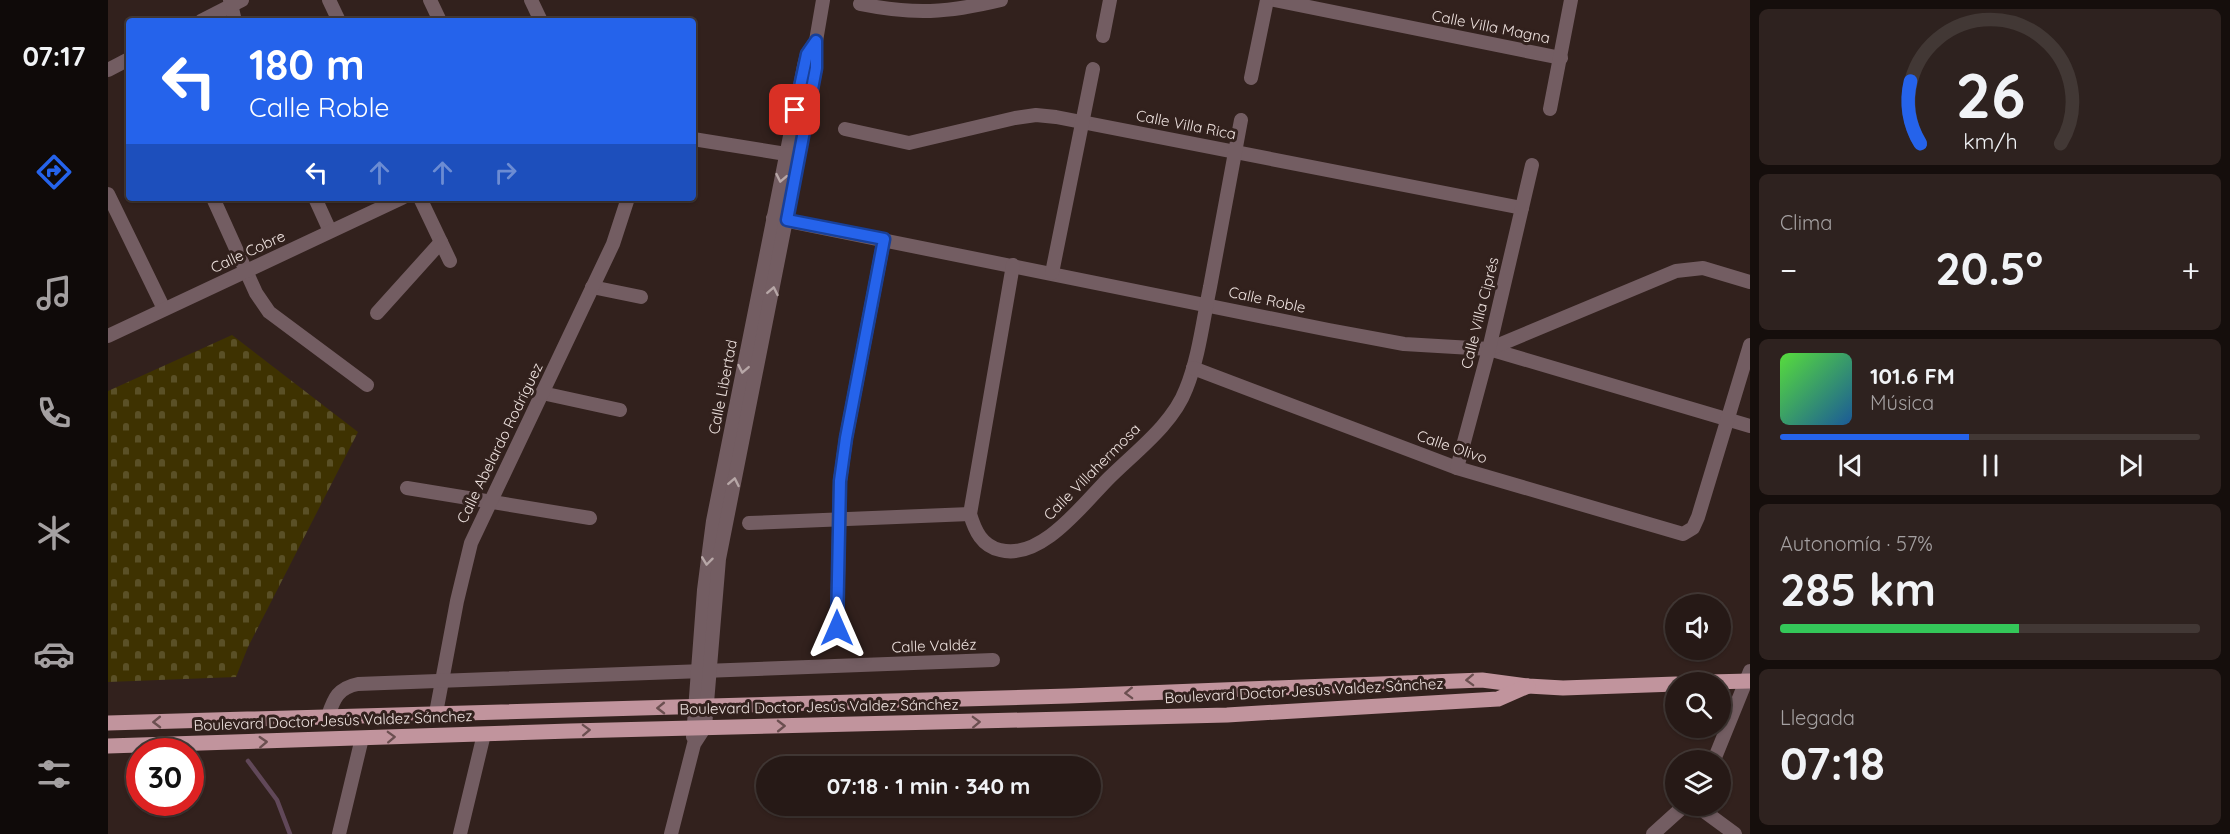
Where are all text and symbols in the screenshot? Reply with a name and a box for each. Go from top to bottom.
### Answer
street label: Calle Villa Magna [1430,6,1552,47]
text: 180 m [249,38,365,91]
text: 07:17 [22,39,86,73]
icon: left [150,42,228,120]
text: 26 [1955,56,2025,134]
pin [769,84,820,135]
text: Calle Roble [249,90,390,124]
icon: arrive [778,93,811,126]
street label: Calle Villa Rica [1134,105,1238,144]
text: km/h [1963,128,2017,154]
icon: directions [33,151,75,193]
icon: left [300,156,333,189]
icon: ahead [363,156,396,189]
icon: ahead [426,156,459,189]
icon: right [489,156,522,189]
one-way arrow [775,173,788,183]
text: Clima [1780,210,1832,235]
street label: Calle Cobre [207,226,288,277]
text: 20.5° [1935,240,2043,296]
text: − [1780,249,1797,290]
text: + [2181,249,2200,290]
street label: Calle Villa Ciprés [1456,255,1503,371]
icon: music [33,272,75,314]
street label: Calle Roble [1227,282,1307,317]
one-way arrow [766,286,779,296]
street label: Calle Libertad [704,338,741,436]
street label: Calle Abelardo Rodríguez [452,359,547,526]
text: 101.6 FM [1870,362,1955,390]
one-way arrow [737,364,750,374]
text: Música [1870,390,1934,415]
icon: phone [33,392,75,434]
street label: Calle Villahermosa [1039,419,1144,524]
street label: Calle Olivo [1414,426,1490,467]
icon: previous [1834,449,1867,482]
icon: pause [1974,449,2007,482]
icon: next [2114,449,2147,482]
one-way arrow [727,477,740,487]
icon: climate [33,512,75,554]
text: Autonomía · 57% [1780,531,1933,556]
one-way arrow [702,557,714,566]
text: 285 km [1780,561,1936,617]
map controls [1665,594,1731,816]
button: sound [1665,594,1731,660]
position arrow [805,596,869,660]
icon: car [33,633,75,675]
street label: Calle Valdéz [891,635,977,656]
button: search [1665,672,1731,738]
street label: Boulevard Doctor Jesús Valdez Sánchez [1164,674,1444,707]
one-way arrow [1466,674,1475,686]
one-way arrow [1124,687,1133,700]
street label: Boulevard Doctor Jesús Valdez Sánchez [679,695,959,718]
one-way arrow [656,701,665,714]
text: Llegada [1780,705,1855,730]
street label: Boulevard Doctor Jesús Valdez Sánchez [193,706,473,735]
one-way arrow [153,715,162,728]
one-way arrow [971,715,980,728]
one-way arrow [776,720,785,732]
one-way arrow [581,724,590,736]
one-way arrow [386,730,395,743]
one-way arrow [259,735,268,748]
text: 07:18 [1780,735,1885,791]
speed limit sign: 30 [126,738,204,816]
button: layers [1665,750,1731,816]
icon: filters [33,753,75,795]
text: 07:18 · 1 min · 340 m [827,772,1030,800]

